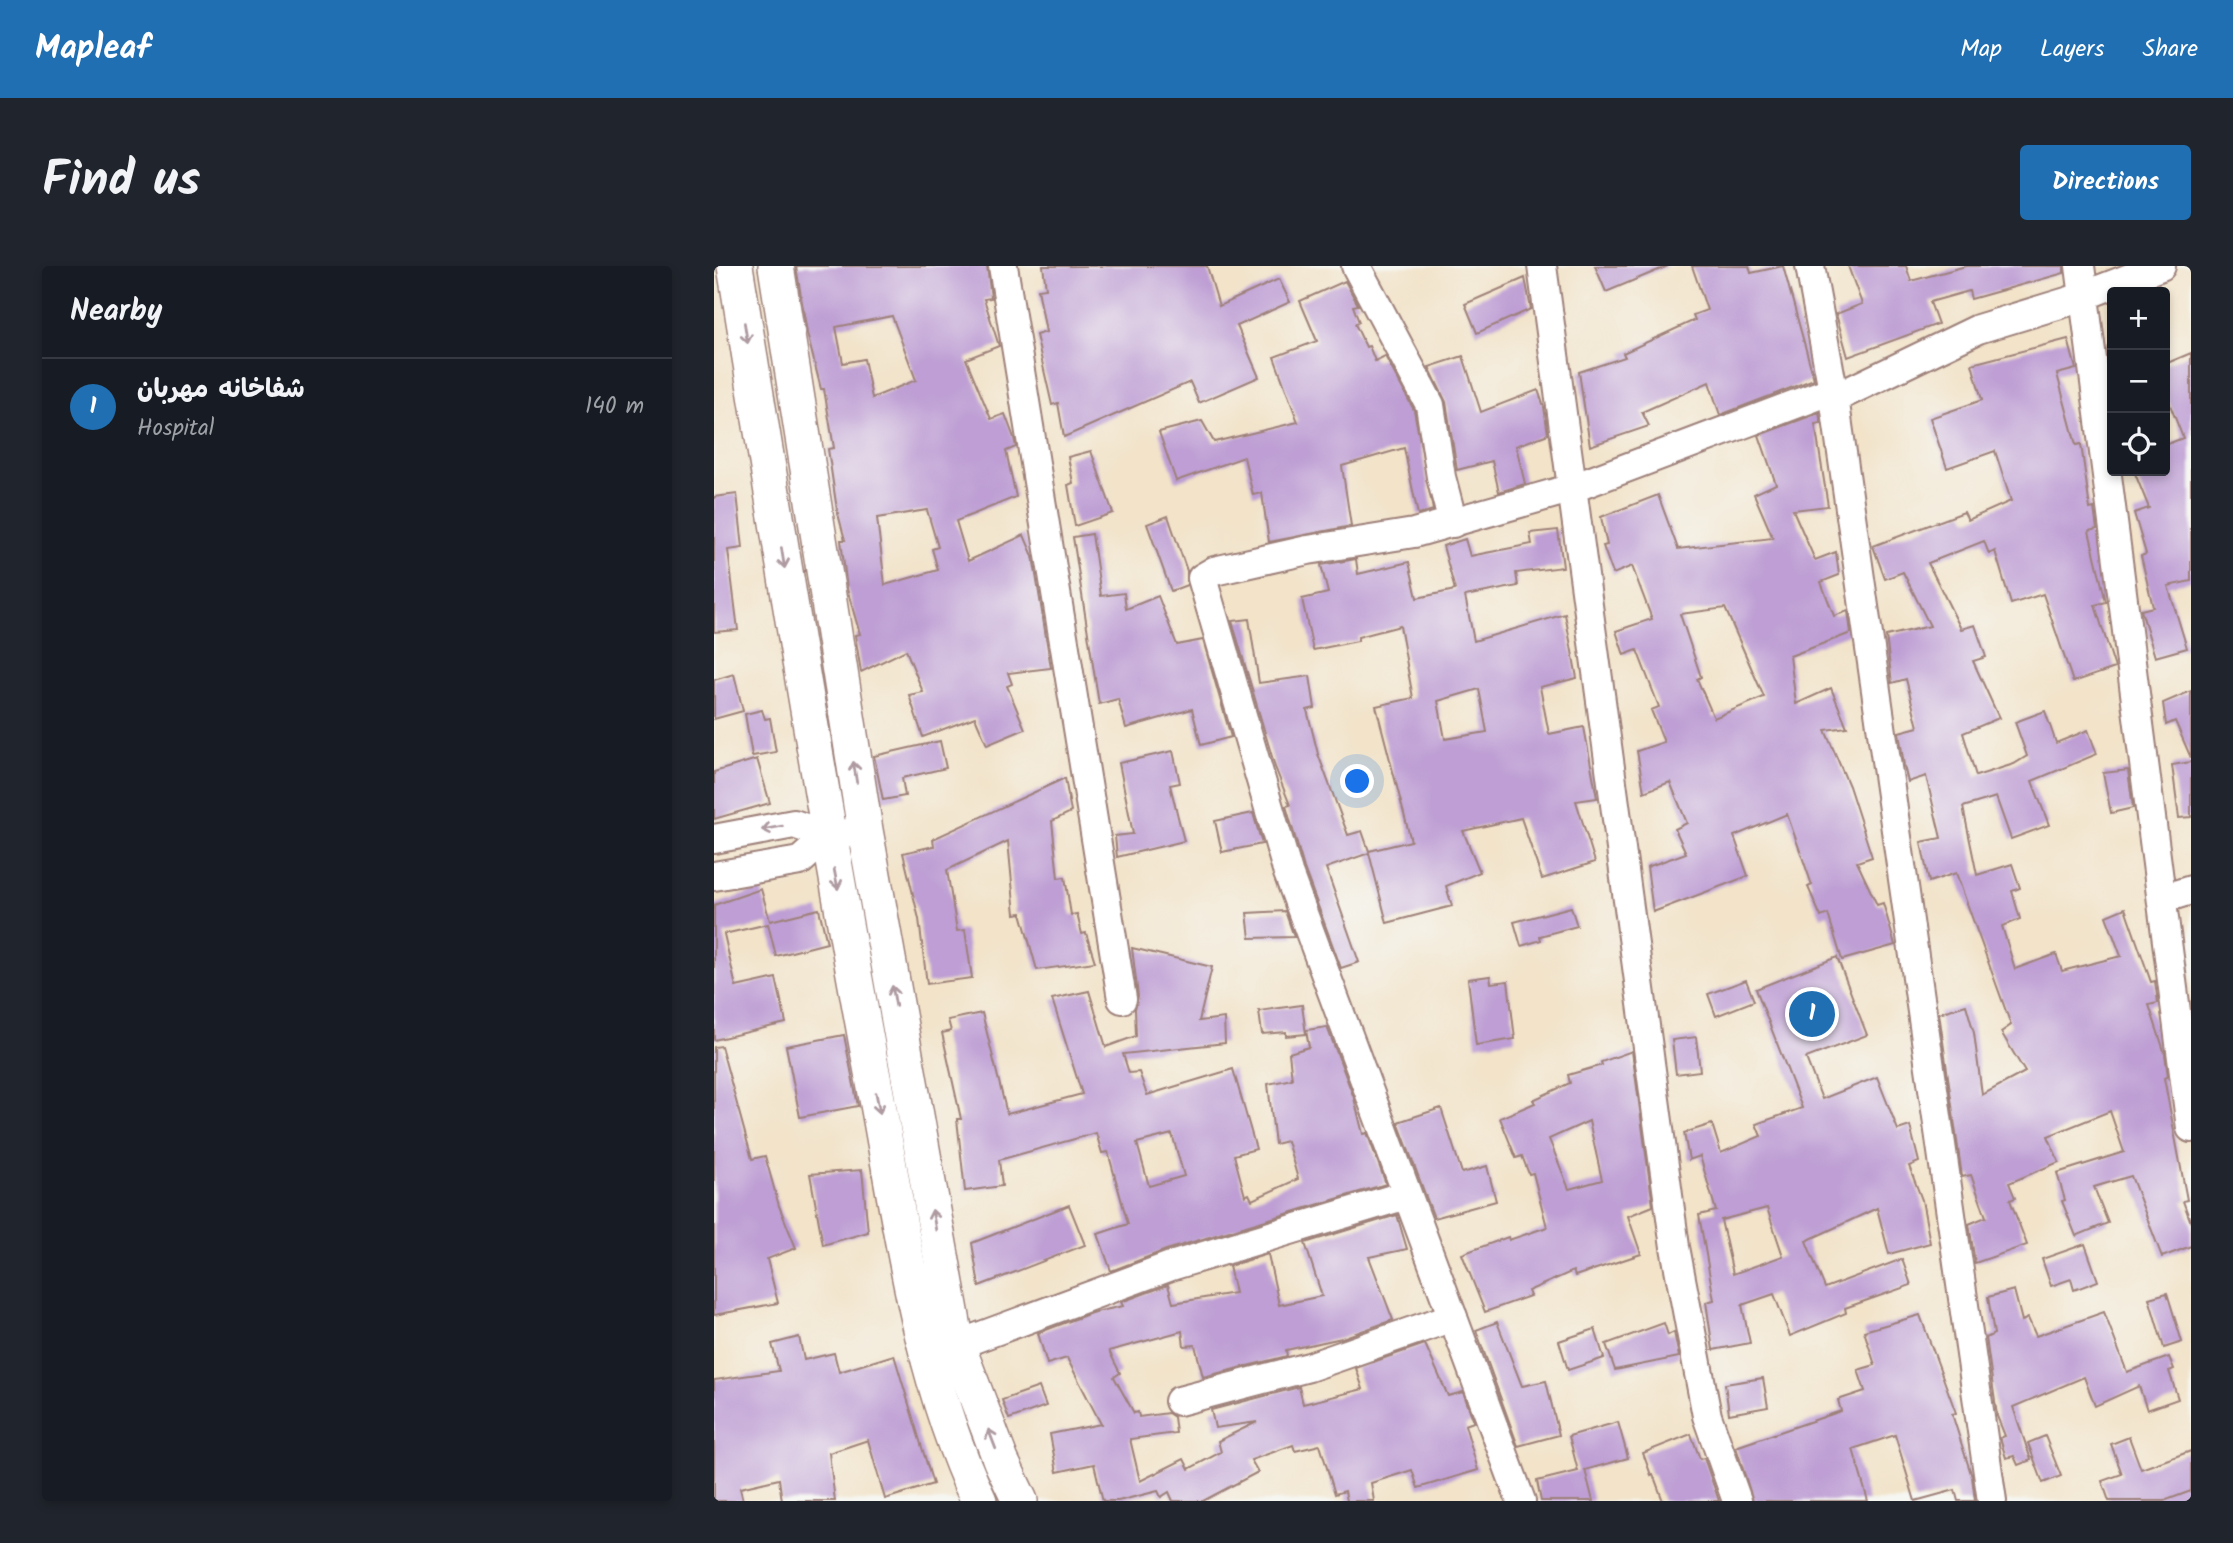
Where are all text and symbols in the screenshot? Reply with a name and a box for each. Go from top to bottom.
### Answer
text: Mapleaf [35,23,151,76]
text: Map [1960,30,2002,69]
text: Layers [2040,30,2104,69]
text: Share [2142,30,2198,69]
text: Find us [42,143,200,221]
button: Directions [2020,145,2191,220]
map controls [2107,287,2170,476]
button: + [2107,287,2170,350]
text: Nearby [70,288,162,336]
one-way arrow [740,321,753,344]
button: − [2107,350,2170,413]
text: شفاخانه مهربان [137,369,305,411]
text: 1 [90,389,96,425]
text: 140 m [585,389,644,425]
text: Hospital [137,411,214,447]
button: locate [2107,413,2170,476]
one-way arrow [777,546,790,569]
one-way arrow [849,761,862,784]
your location [1340,764,1374,798]
one-way arrow [761,822,784,835]
one-way arrow [830,867,843,890]
one-way arrow [887,985,901,1008]
pin: 1 [1789,988,1835,1040]
one-way arrow [872,1091,885,1113]
one-way arrow [927,1209,941,1232]
one-way arrow [985,1428,998,1450]

